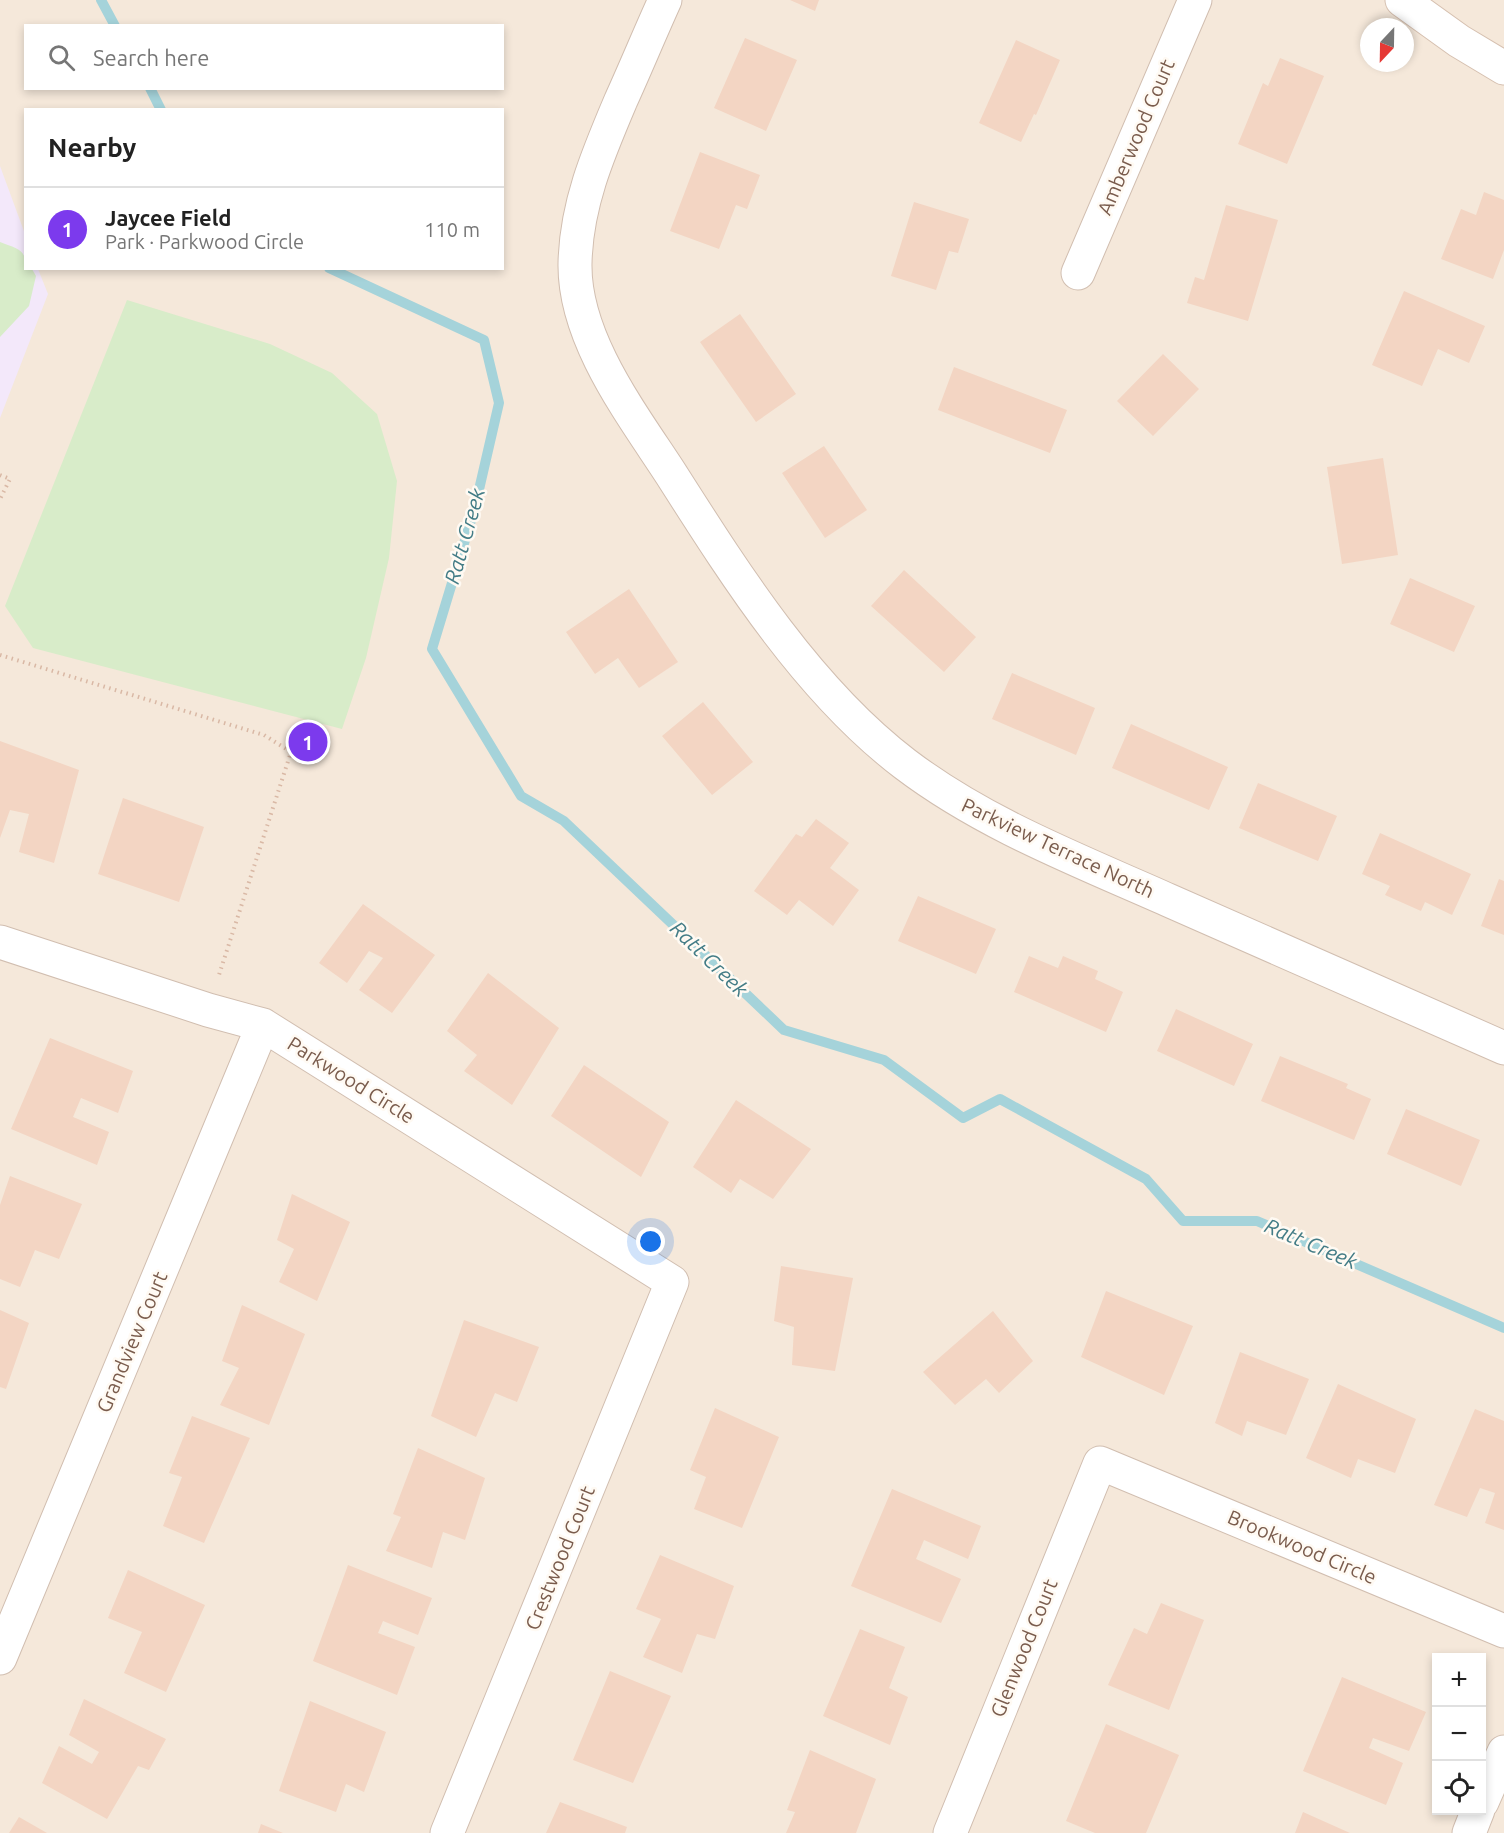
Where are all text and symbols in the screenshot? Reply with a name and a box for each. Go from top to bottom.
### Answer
north arrow [1360,18,1414,72]
search box [24,24,504,90]
icon: search [45,41,78,74]
text: Search here [93,45,209,70]
street label: Amberwood Court [1092,55,1179,218]
text: Nearby [48,133,136,162]
text: Jaycee Field [105,205,232,230]
text: 1 [62,218,73,241]
text: 110 m [424,218,480,241]
text: Park · Parkwood Circle [105,230,304,253]
water label: Ratt Creek [439,485,489,586]
pin: 1 [288,720,328,764]
street label: Parkview Terrace North [958,793,1158,902]
water label: Ratt Creek [666,916,754,1001]
street label: Parkwood Circle [284,1031,419,1128]
water label: Ratt Creek [1261,1213,1362,1273]
your location [636,1227,665,1256]
street label: Grandview Court [91,1268,172,1416]
street label: Crestwood Court [520,1482,599,1633]
street label: Brookwood Circle [1224,1505,1380,1588]
street label: Glenwood Court [985,1575,1062,1720]
map controls [1432,1653,1486,1815]
button: + [1432,1653,1486,1707]
button: − [1432,1707,1486,1761]
button: locate [1432,1761,1486,1815]

